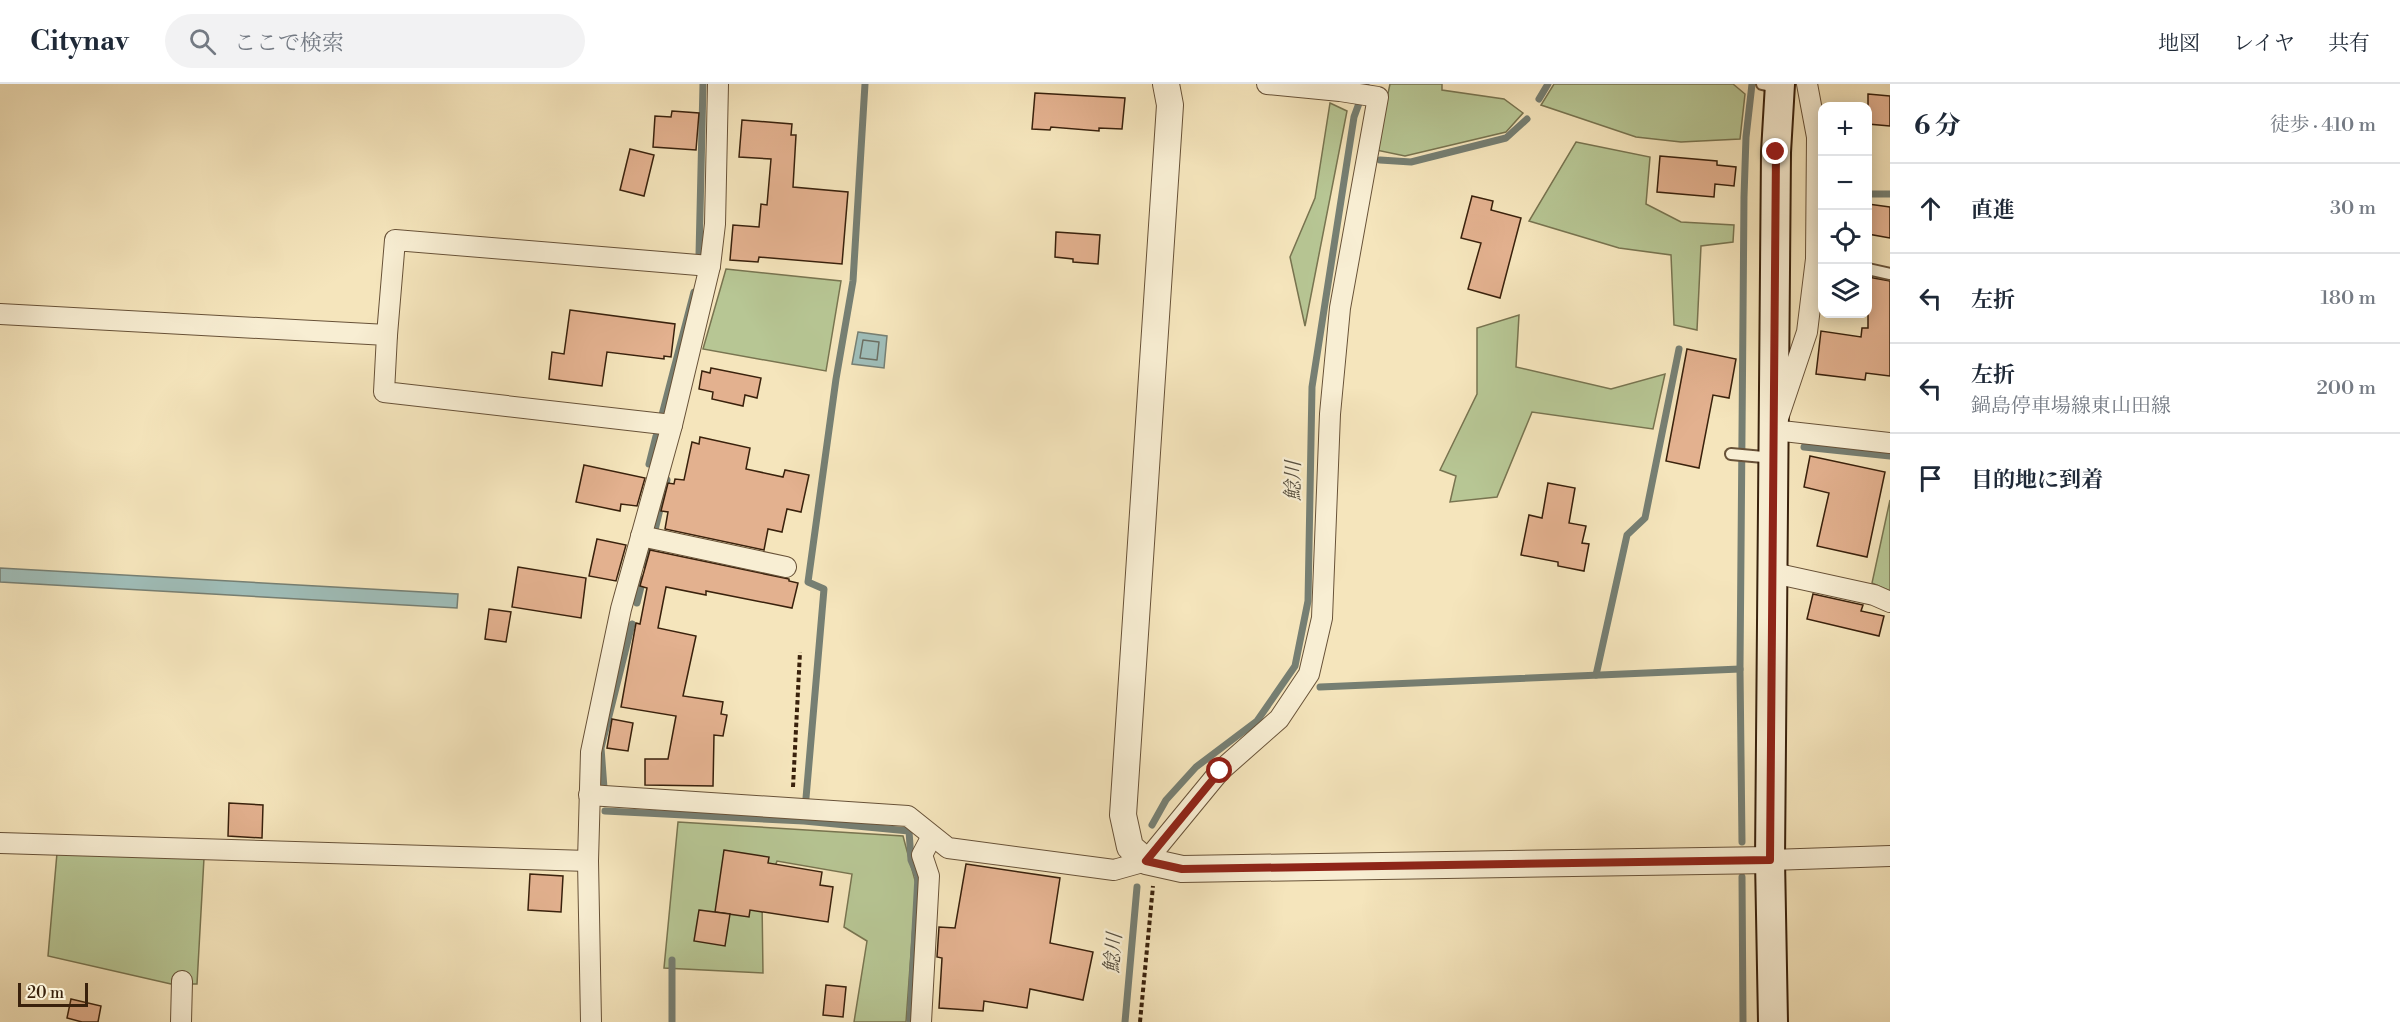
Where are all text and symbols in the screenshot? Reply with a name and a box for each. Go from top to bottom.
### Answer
search box [165,14,585,68]
text: Citynav [30,24,129,59]
icon: search [186,25,219,58]
text: ここで検索 [234,30,344,57]
text: 地図 [2158,31,2200,57]
text: レイヤ [2233,31,2295,57]
text: 共有 [2328,31,2370,57]
map controls [1818,102,1872,318]
button: + [1818,102,1872,156]
text: 6 分 [1914,110,1961,142]
text: 徒歩 · 410 m [2270,113,2376,138]
route end [1762,138,1788,164]
button: − [1818,156,1872,210]
icon: ahead [1914,192,1947,225]
text: 30 m [2330,196,2376,221]
text: 直進 [1971,197,2015,224]
button: locate [1818,210,1872,264]
button: layers [1818,264,1872,318]
icon: left [1914,282,1947,315]
text: 180 m [2321,286,2376,311]
text: 左折 [1971,287,2015,314]
text: 左折 [1971,362,2015,389]
icon: left [1914,372,1947,405]
text: 200 m [2316,376,2376,401]
text: 鍋島停車場線東山田線 [1971,394,2171,419]
water label: 鯰川 [1281,459,1307,501]
icon: arrive [1914,462,1947,495]
text: 目的地に到着 [1971,467,2103,494]
route start [1206,757,1232,783]
water label: 鯰川 [1100,930,1128,974]
scale bar [18,980,88,1008]
text: 20 m [27,983,64,1003]

